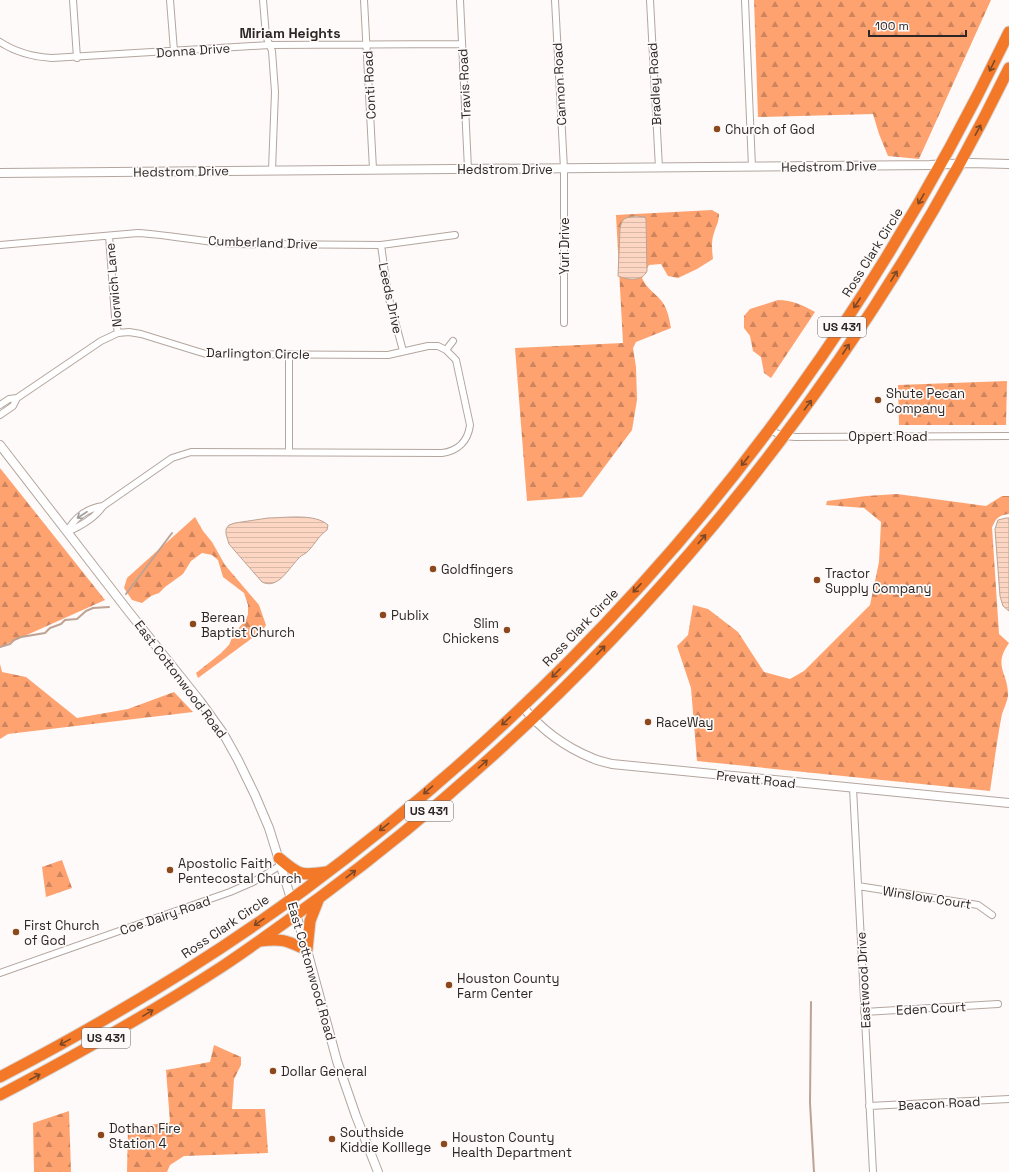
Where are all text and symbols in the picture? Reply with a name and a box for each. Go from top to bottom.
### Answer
scale bar [869,12,966,38]
text: 100 m [875,18,909,34]
district label: Miriam Heights [239,24,341,42]
street label: Donna Drive [155,39,231,62]
street label: Cannon Road [549,42,570,126]
street label: Bradley Road [644,42,665,126]
street label: Travis Road [454,48,475,120]
street label: Conti Road [359,50,380,120]
one-way arrow [988,60,995,72]
place label: Church of God [725,121,815,138]
marker: Church of God [712,124,722,134]
one-way arrow [975,124,982,136]
street label: Hedstrom Drive [781,157,877,176]
street label: Hedstrom Drive [457,161,553,178]
street label: Hedstrom Drive [133,162,229,181]
one-way arrow [917,193,925,205]
street label: Ross Clark Circle [838,204,907,300]
street label: Yuri Drive [556,217,573,275]
street label: Cumberland Drive [208,232,318,253]
street label: Norwich Lane [101,242,126,328]
street label: Leeds Drive [375,261,406,335]
one-way arrow [889,271,898,282]
one-way arrow [853,298,861,309]
road number: US 431 [818,317,866,337]
street label: Darlington Circle [206,344,310,363]
one-way arrow [842,344,850,355]
place label: Shute Pecan Company [886,385,965,417]
marker: Shute Pecan Company [873,395,883,405]
one-way arrow [804,399,812,410]
street label: Oppert Road [848,428,928,445]
one-way arrow [740,455,749,466]
one-way arrow [77,511,88,519]
one-way arrow [697,534,706,545]
place label: Goldfingers [441,561,514,578]
marker: Goldfingers [428,564,438,574]
place label: Tractor Supply Company [825,565,931,597]
marker: Tractor Supply Company [812,575,822,585]
one-way arrow [632,583,642,593]
street label: Ross Clark Circle [539,585,622,670]
place label: Publix [391,607,430,624]
place label: Berean Baptist Church [201,609,295,641]
marker: Publix [378,610,388,620]
place label: Slim Chickens [443,615,499,647]
street label: East Cottonwood Road [131,617,230,742]
marker: Berean Baptist Church [188,619,198,629]
marker: Slim Chickens [502,625,512,635]
one-way arrow [597,645,606,655]
one-way arrow [551,668,561,678]
place label: RaceWay [656,714,713,731]
one-way arrow [501,716,511,726]
marker: RaceWay [643,717,653,727]
one-way arrow [478,759,488,769]
street label: Prevatt Road [715,767,796,792]
one-way arrow [424,785,434,794]
road number: US 431 [405,801,453,821]
one-way arrow [378,823,389,832]
place label: Apostolic Faith Pentecostal Church [178,855,302,887]
marker: Apostolic Faith Pentecostal Church [165,865,175,875]
one-way arrow [345,870,356,878]
street label: Winslow Court [881,882,972,913]
street label: Ross Clark Circle [178,891,272,962]
street label: Coe Dairy Road [118,892,213,939]
street label: East Cottonwood Road [284,900,339,1042]
place label: First Church of God [24,917,100,949]
one-way arrow [253,918,264,926]
marker: First Church of God [11,927,21,937]
street label: Eastwood Drive [852,931,875,1029]
place label: Houston County Farm Center [457,970,559,1002]
marker: Houston County Farm Center [444,980,454,990]
street label: Eden Court [896,998,966,1019]
one-way arrow [142,1009,153,1017]
road number: US 431 [82,1028,130,1048]
one-way arrow [59,1039,71,1047]
place label: Dollar General [281,1063,367,1080]
marker: Dollar General [268,1066,278,1076]
one-way arrow [28,1073,40,1081]
street label: Beacon Road [897,1093,981,1114]
place label: Dothan Fire Station 4 [109,1120,181,1152]
place label: Southside Kiddie Kolllege [340,1124,431,1156]
place label: Houston County Health Department [452,1129,572,1161]
marker: Dothan Fire Station 4 [96,1130,106,1140]
marker: Southside Kiddie Kolllege [327,1134,337,1144]
marker: Houston County Health Department [439,1139,449,1149]

